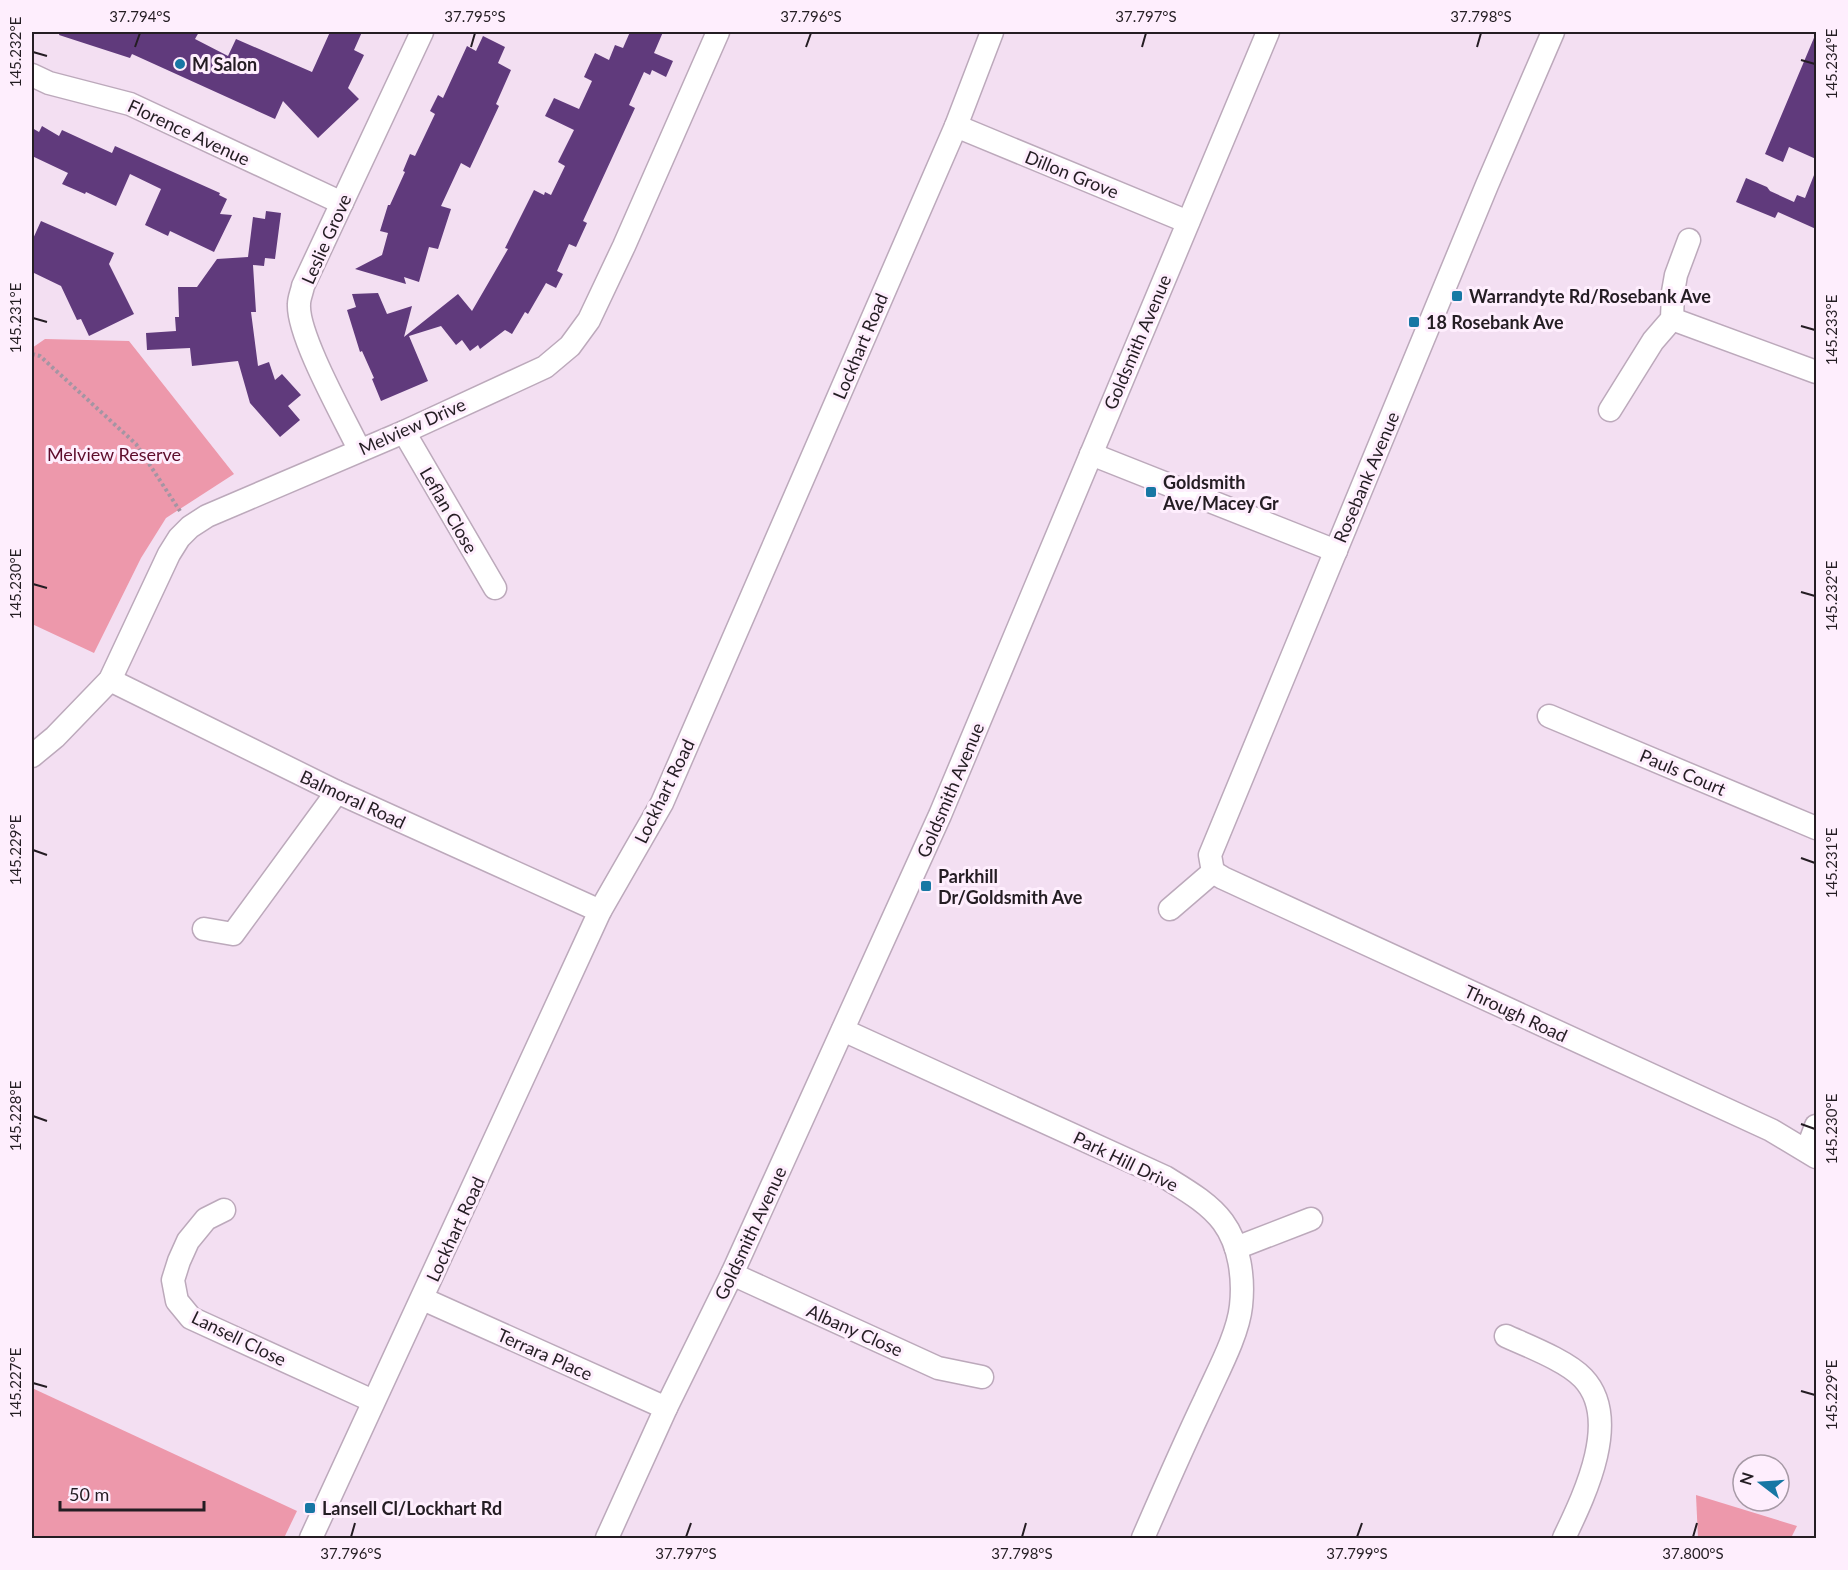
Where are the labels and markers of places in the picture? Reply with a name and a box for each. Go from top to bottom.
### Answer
place label: M Salon [192,53,257,75]
marker: M Salon [173,57,187,71]
place label: Warrandyte Rd/Rosebank Ave [1469,285,1711,307]
marker: Warrandyte Rd/Rosebank Ave [1450,289,1464,303]
place label: 18 Rosebank Ave [1426,311,1564,333]
marker: 18 Rosebank Ave [1407,315,1421,329]
place label: Goldsmith Ave/Macey Gr [1162,471,1279,514]
marker: Goldsmith Ave/Macey Gr [1144,485,1158,499]
place label: Parkhill Dr/Goldsmith Ave [938,865,1083,908]
marker: Parkhill Dr/Goldsmith Ave [919,879,933,893]
place label: Lansell Cl/Lockhart Rd [322,1497,502,1519]
marker: Lansell Cl/Lockhart Rd [303,1501,317,1515]

